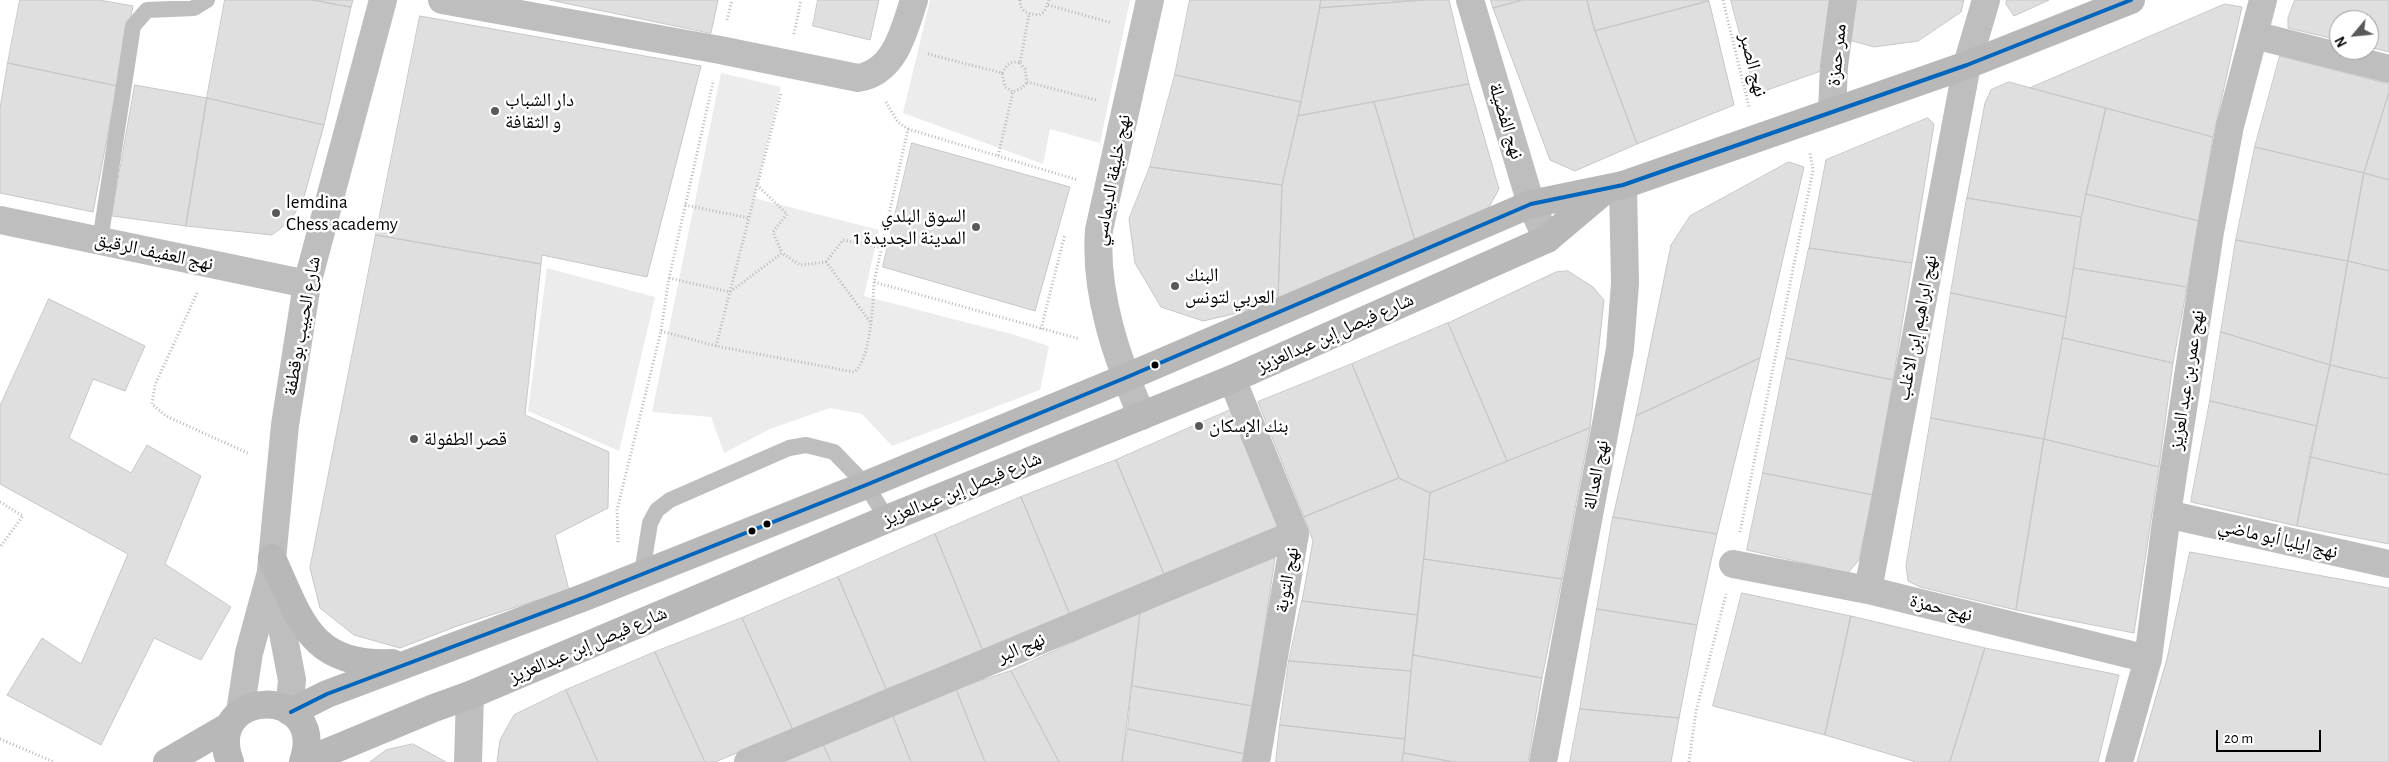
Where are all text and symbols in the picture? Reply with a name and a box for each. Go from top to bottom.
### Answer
north arrow [2329,10,2379,60]
street label: ممر حمزة [1822,23,1852,87]
street label: نهج الصبر [1734,31,1772,99]
text: N [2333,34,2350,49]
street label: نهج الفضيلة [1484,80,1528,162]
place label: دار الشباب و الثقافة [505,89,574,133]
marker: دار الشباب و الثقافة [489,105,501,117]
street label: نهج خليفة الديماسي [1088,112,1136,248]
place label: lemdina Chess academy [286,191,398,235]
place label: السوق البلدي المدينة الجديدة 1 [854,205,966,249]
marker: lemdina Chess academy [270,207,282,219]
marker: السوق البلدي المدينة الجديدة 1 [970,221,982,233]
street label: نهج العفيف الرقيق [93,228,215,276]
street label: نهج ابراهيم إبن الاغلب [1892,253,1942,403]
street label: شارع الحبيب بوقطفة [278,254,326,398]
place label: البنك العربي لتونس [1185,264,1275,308]
marker: البنك العربي لتونس [1169,280,1181,292]
street label: شارع فيصل إبن عبدالعزيز [1253,288,1417,378]
street label: نهج عمر بن عبد العزيز [2165,308,2209,452]
unlabelled marker [1150,360,1160,370]
place label: بنك الإسكان [1209,415,1288,437]
marker: بنك الإسكان [1193,420,1205,432]
place label: قصر الطفولة [424,428,507,450]
marker: قصر الطفولة [408,433,420,445]
street label: نهج العدالة [1578,438,1614,512]
street label: شارع فيصل إبن عبدالعزيز [879,447,1045,531]
street label: نهج ايليا أبو ماضي [2216,514,2340,564]
unlabelled marker [762,519,772,529]
unlabelled marker [747,526,757,536]
street label: نهج التوبة [1270,545,1304,615]
street label: نهج حمزة [1907,589,1975,627]
street label: شارع فيصل إبن عبدالعزيز [505,601,671,689]
street label: نهج البر [994,628,1048,668]
scale bar [2219,720,2324,752]
text: 20 m [2224,731,2253,746]

